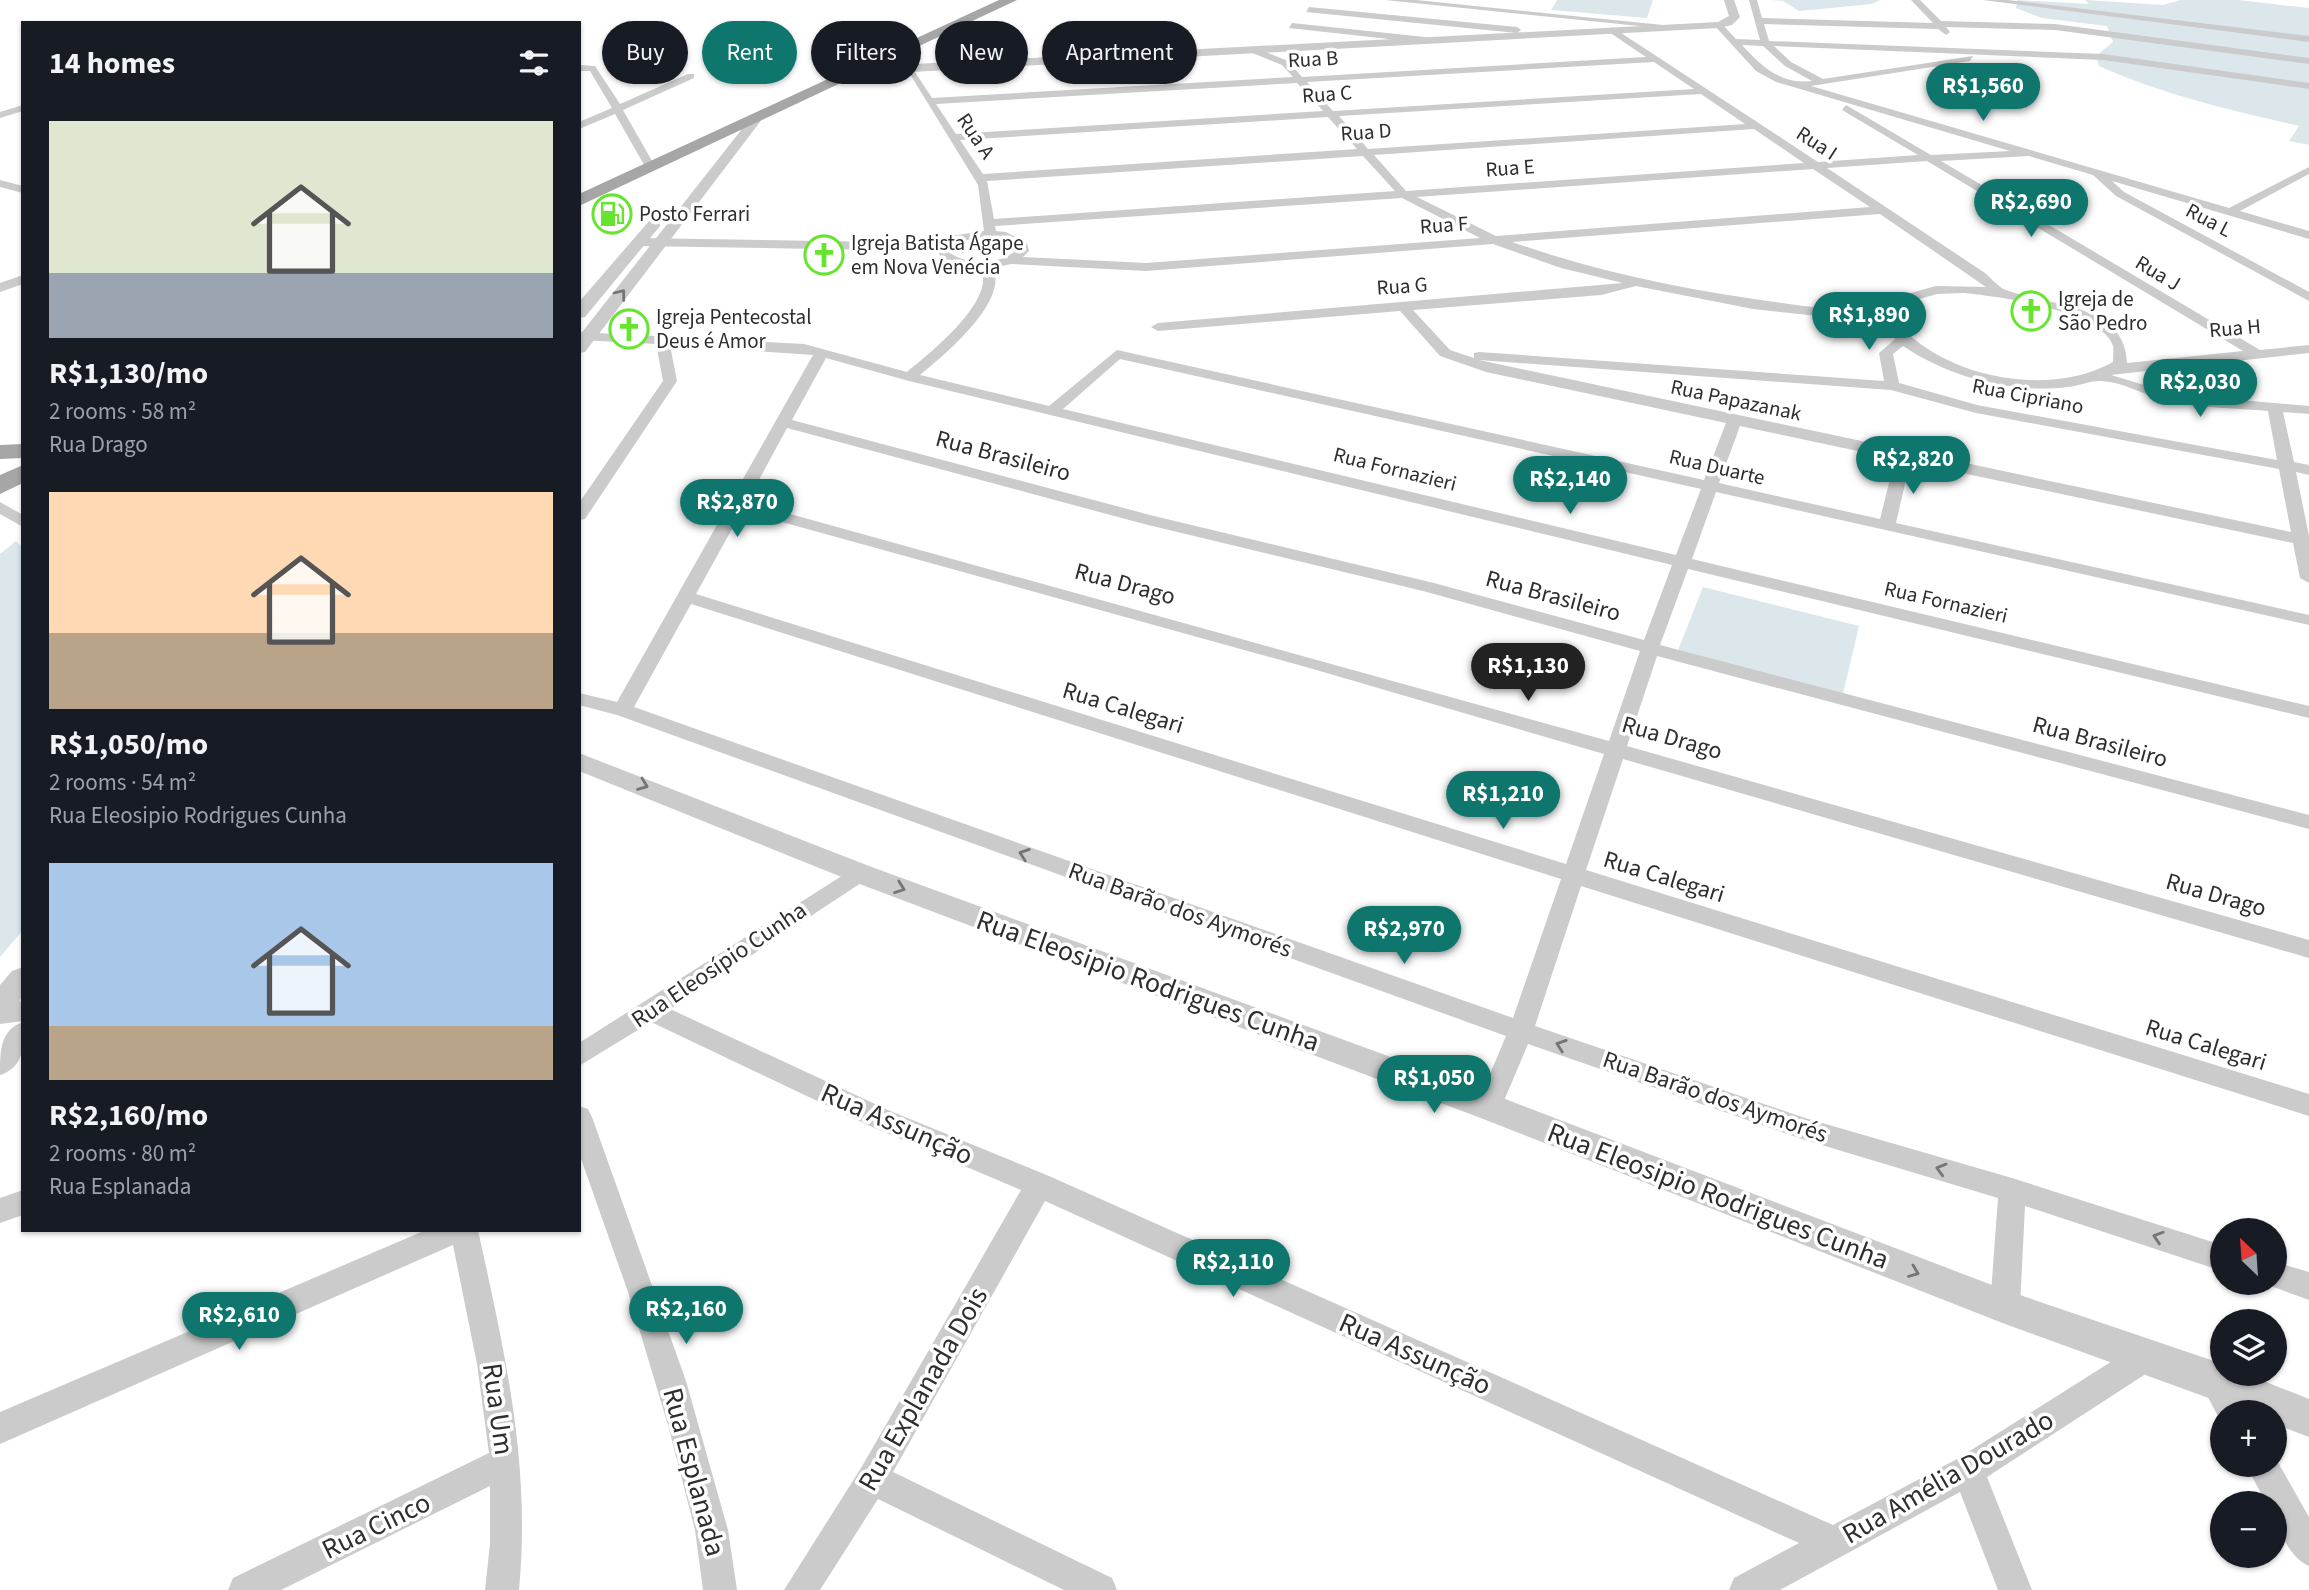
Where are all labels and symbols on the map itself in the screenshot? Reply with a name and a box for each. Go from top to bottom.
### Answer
street label: Rua B [1287,43,1339,75]
pin: R$1,560 [1918,64,2048,123]
street label: Rua C [1301,77,1353,111]
street label: Rua A [950,107,1003,165]
street label: Rua D [1339,115,1393,149]
street label: Rua I [1791,119,1843,167]
street label: Rua E [1484,151,1536,185]
pin: R$2,690 [1966,180,2096,239]
fuel station icon: Posto Ferrari [591,193,633,235]
street label: Rua L [2181,195,2237,245]
place label: Posto Ferrari [639,199,750,229]
street label: Rua F [1419,208,1469,242]
place label: Igreja Batista Ágape em Nova Venécia [851,228,1024,282]
church icon: Igreja Batista Ágape em Nova Venécia [803,234,845,276]
street label: Rua J [2130,248,2186,298]
street label: Rua G [1375,269,1429,303]
place label: Igreja de São Pedro [2058,284,2147,338]
one-way arrow [613,289,626,302]
church icon: Igreja de São Pedro [2010,290,2052,332]
pin: R$1,890 [1804,292,1934,352]
place label: Igreja Pentecostal Deus é Amor [656,302,812,356]
church icon: Igreja Pentecostal Deus é Amor [608,308,650,350]
street label: Rua H [2208,311,2262,345]
pin: R$2,030 [2135,360,2265,419]
street label: Rua Papazanak [1668,371,1805,429]
street label: Rua Cipriano [1970,371,2086,421]
street label: Rua Brasileiro [932,421,1074,491]
pin: R$2,820 [1848,436,1978,496]
street label: Rua Fornazieri [1330,439,1460,499]
street label: Rua Duarte [1666,441,1768,493]
pin: R$2,140 [1505,456,1635,516]
pin: R$2,870 [672,480,802,539]
street label: Rua Drago [1071,554,1179,614]
street label: Rua Brasileiro [1482,561,1624,631]
street label: Rua Fornazieri [1881,573,2011,631]
pin: R$1,130 [1463,644,1593,703]
street label: Rua Calegari [1058,673,1188,743]
street label: Rua Drago [1618,707,1726,769]
street label: Rua Brasileiro [2029,707,2171,777]
pin: R$1,210 [1438,772,1568,831]
one-way arrow [636,777,648,791]
street label: Rua Calegari [1599,842,1729,912]
one-way arrow [1018,848,1030,862]
street label: Rua Barão dos Aymorés [1063,853,1297,967]
street label: Rua Drago [2162,864,2270,926]
one-way arrow [893,880,905,894]
street label: Rua Eleosípio Cunha [624,893,814,1037]
street label: Rua Eleosipio Rodrigues Cunha [971,900,1325,1062]
pin: R$2,970 [1339,906,1469,966]
street label: Rua Calegari [2141,1010,2271,1080]
one-way arrow [1556,1039,1568,1053]
street label: Rua Barão dos Aymorés [1598,1042,1832,1152]
pin: R$1,050 [1369,1056,1499,1115]
street label: Rua Assunção [815,1073,979,1175]
street label: Rua Eleosipio Rodrigues Cunha [1542,1112,1894,1280]
one-way arrow [1935,1162,1947,1177]
north arrow [2210,1218,2287,1295]
one-way arrow [2152,1231,2164,1245]
pin: R$2,110 [1168,1240,1298,1299]
one-way arrow [1908,1263,1920,1277]
street label: Rua Explanada Dois [848,1280,998,1498]
pin: R$2,160 [621,1286,751,1346]
pin: R$2,610 [174,1292,304,1352]
street label: Rua Assunção [1333,1303,1497,1405]
street label: Rua Um [472,1361,524,1457]
street label: Rua Esplanada [652,1383,736,1561]
street label: Rua Amélia Dourado [1835,1400,2061,1554]
street label: Rua Cinco [315,1483,437,1569]

